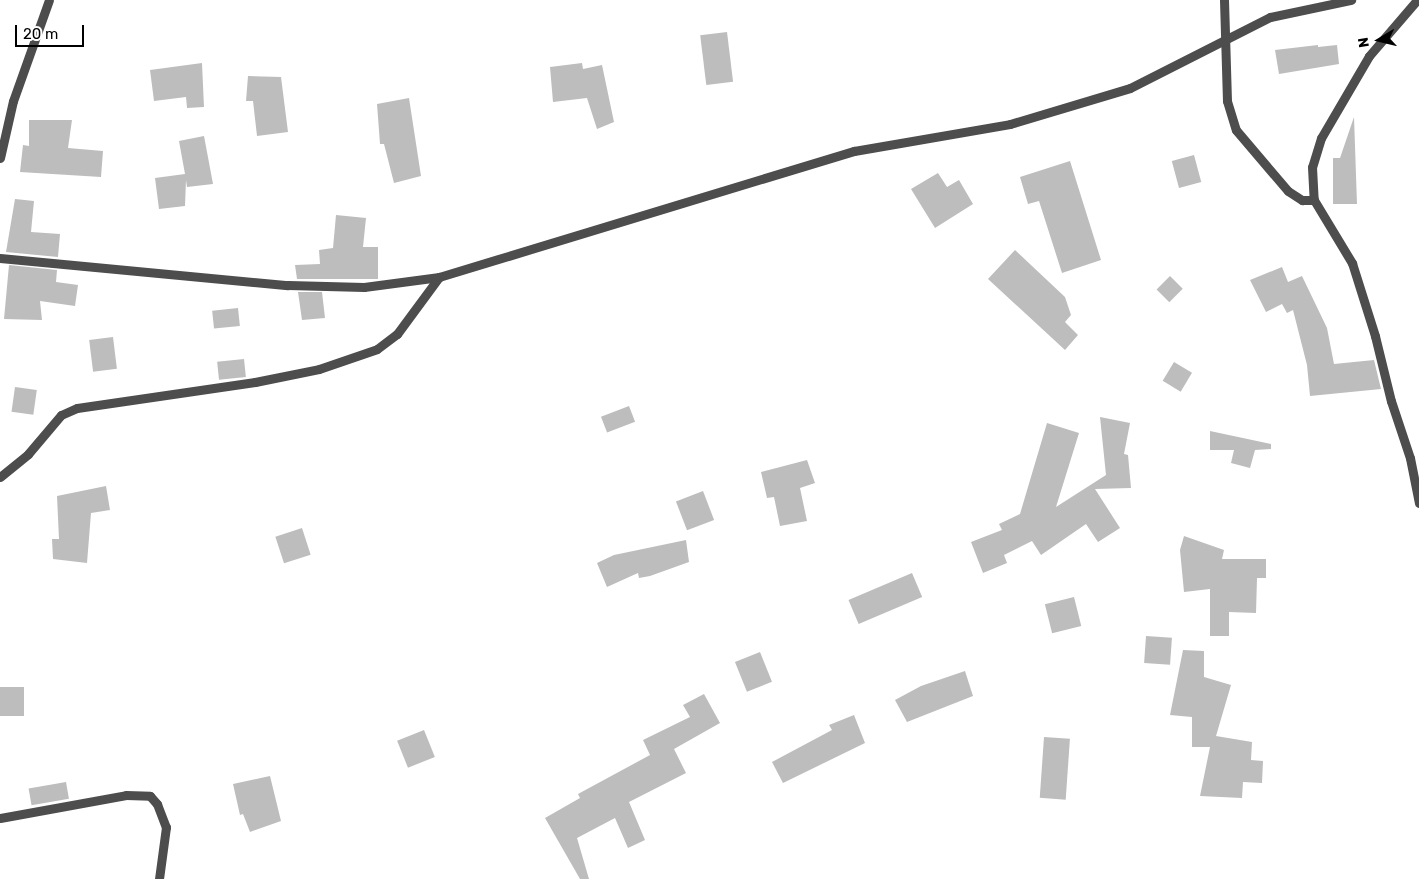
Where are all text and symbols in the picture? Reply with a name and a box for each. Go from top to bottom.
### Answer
scale bar [18,15,86,47]
north arrow [1354,15,1404,65]
text: 20 m [23,25,58,43]
text: N [1355,36,1373,49]

